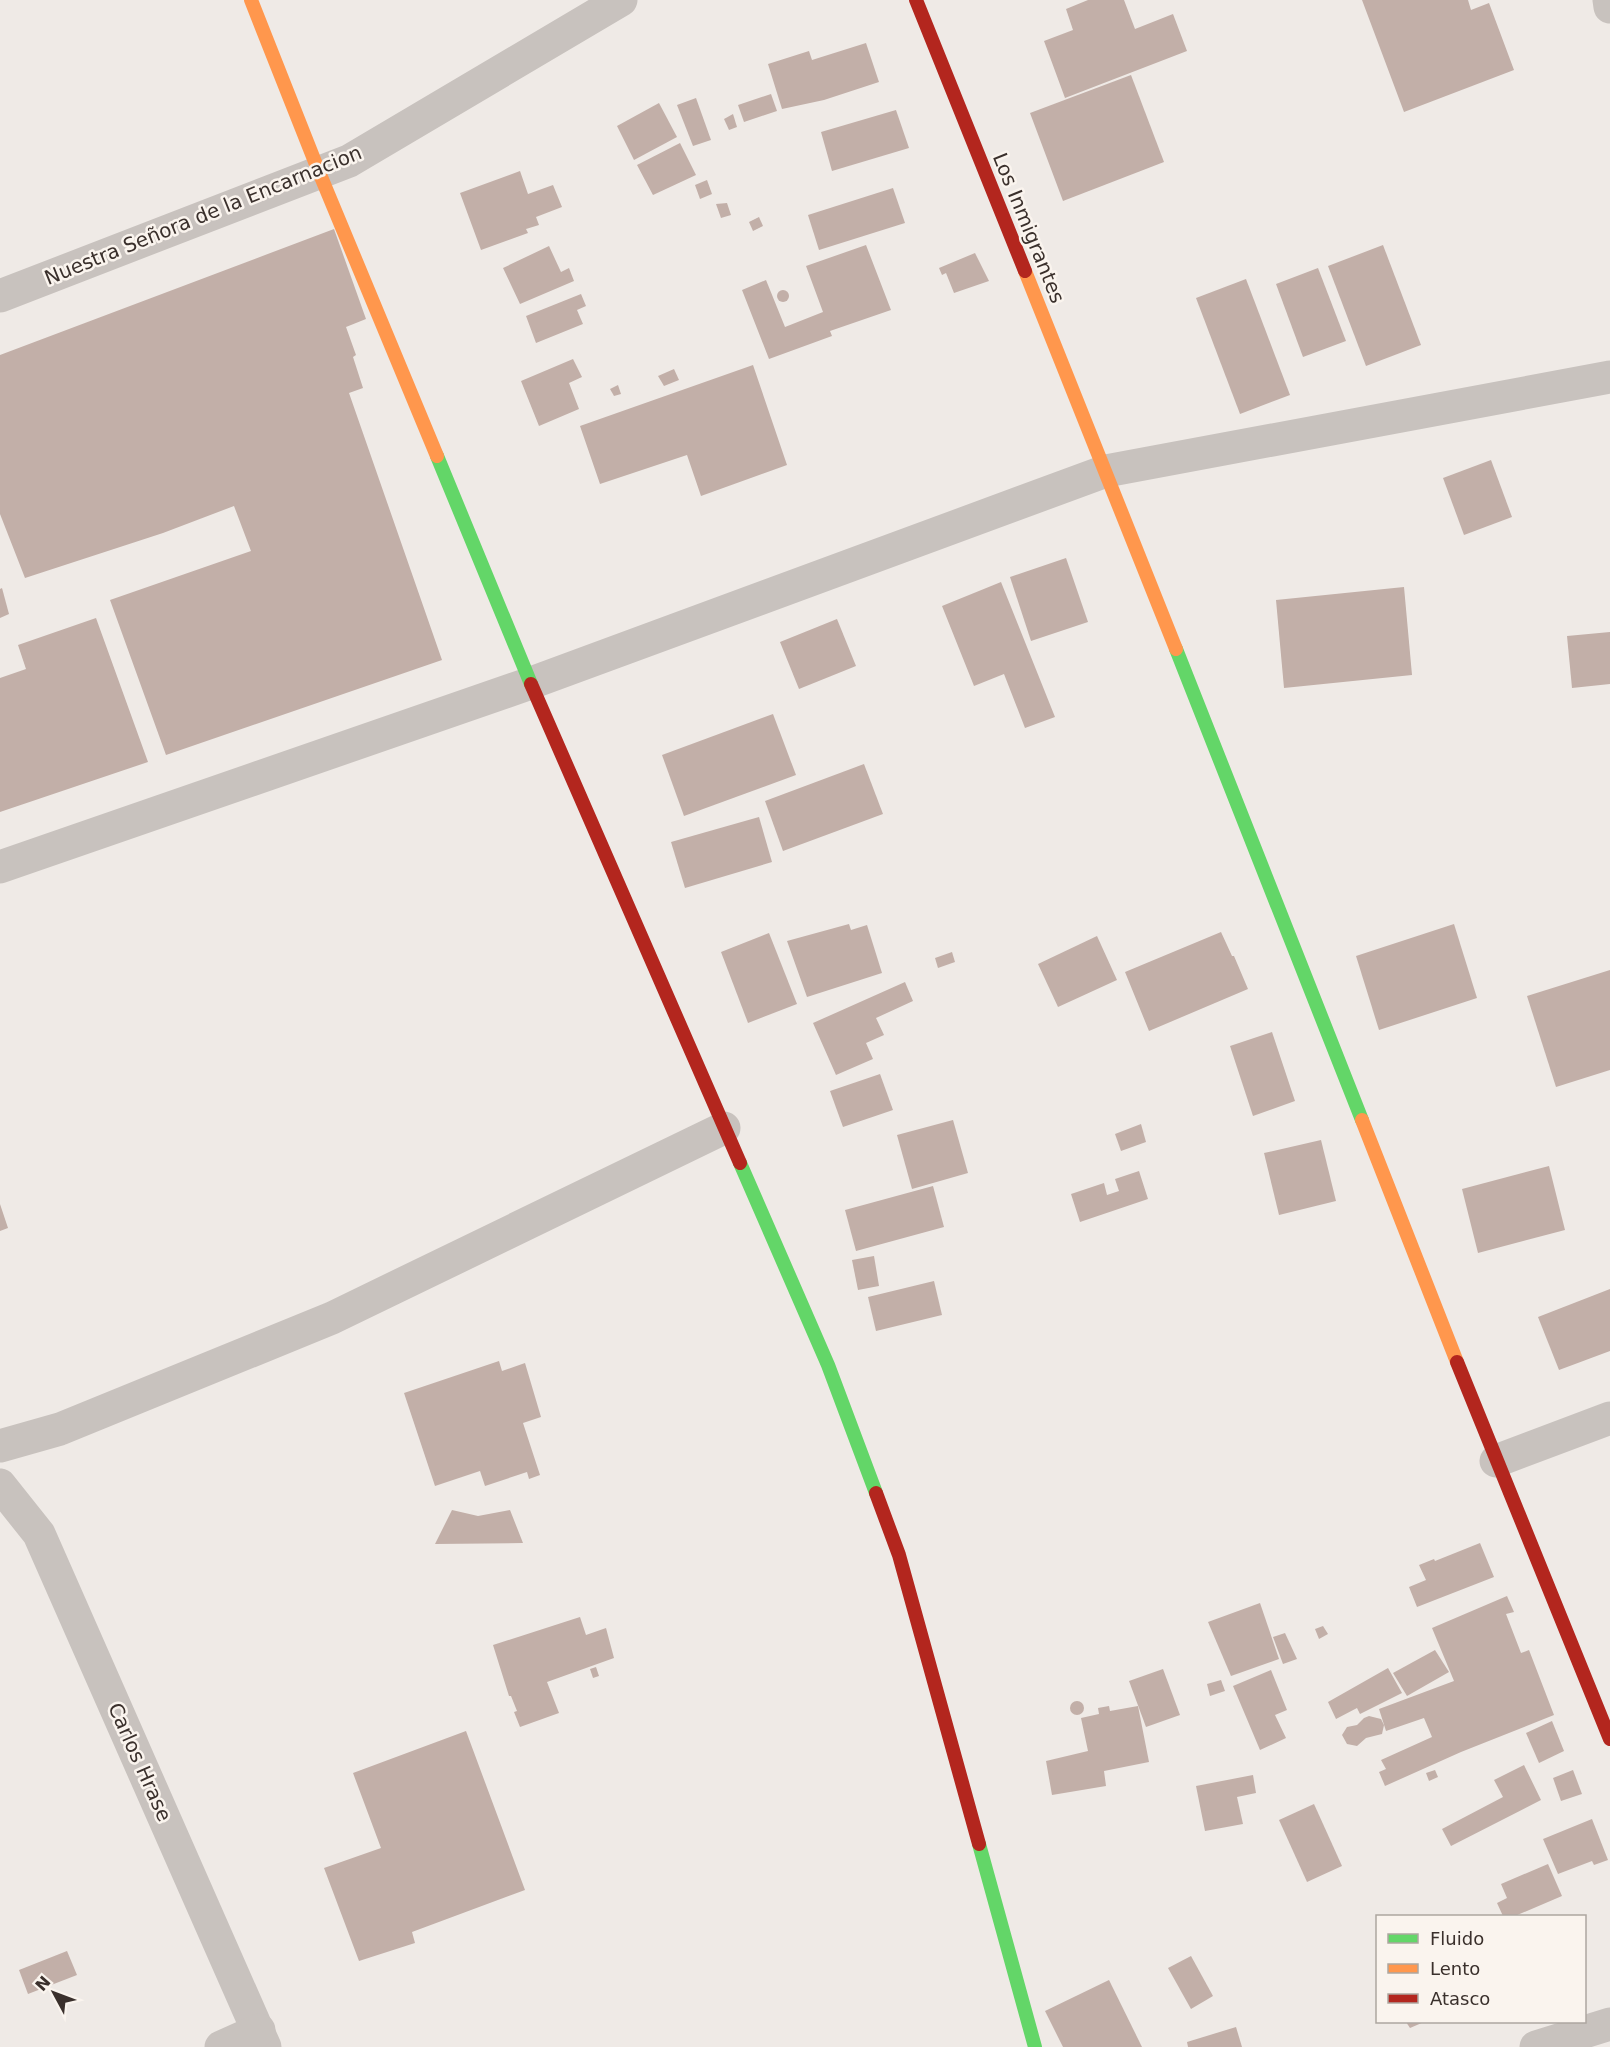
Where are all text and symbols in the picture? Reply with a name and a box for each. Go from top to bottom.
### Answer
street label: Nuestra Señora de la Encarnacion [41,140,365,290]
street label: Los Inmigrantes [988,149,1070,307]
street label: Carlos Hrase [103,1699,177,1825]
legend [1376,1915,1586,2023]
text: Fluido [1430,1928,1484,1949]
text: Lento [1430,1958,1480,1979]
north arrow [24,1963,84,2023]
text: N [31,1972,55,1995]
text: Atasco [1430,1988,1490,2009]

